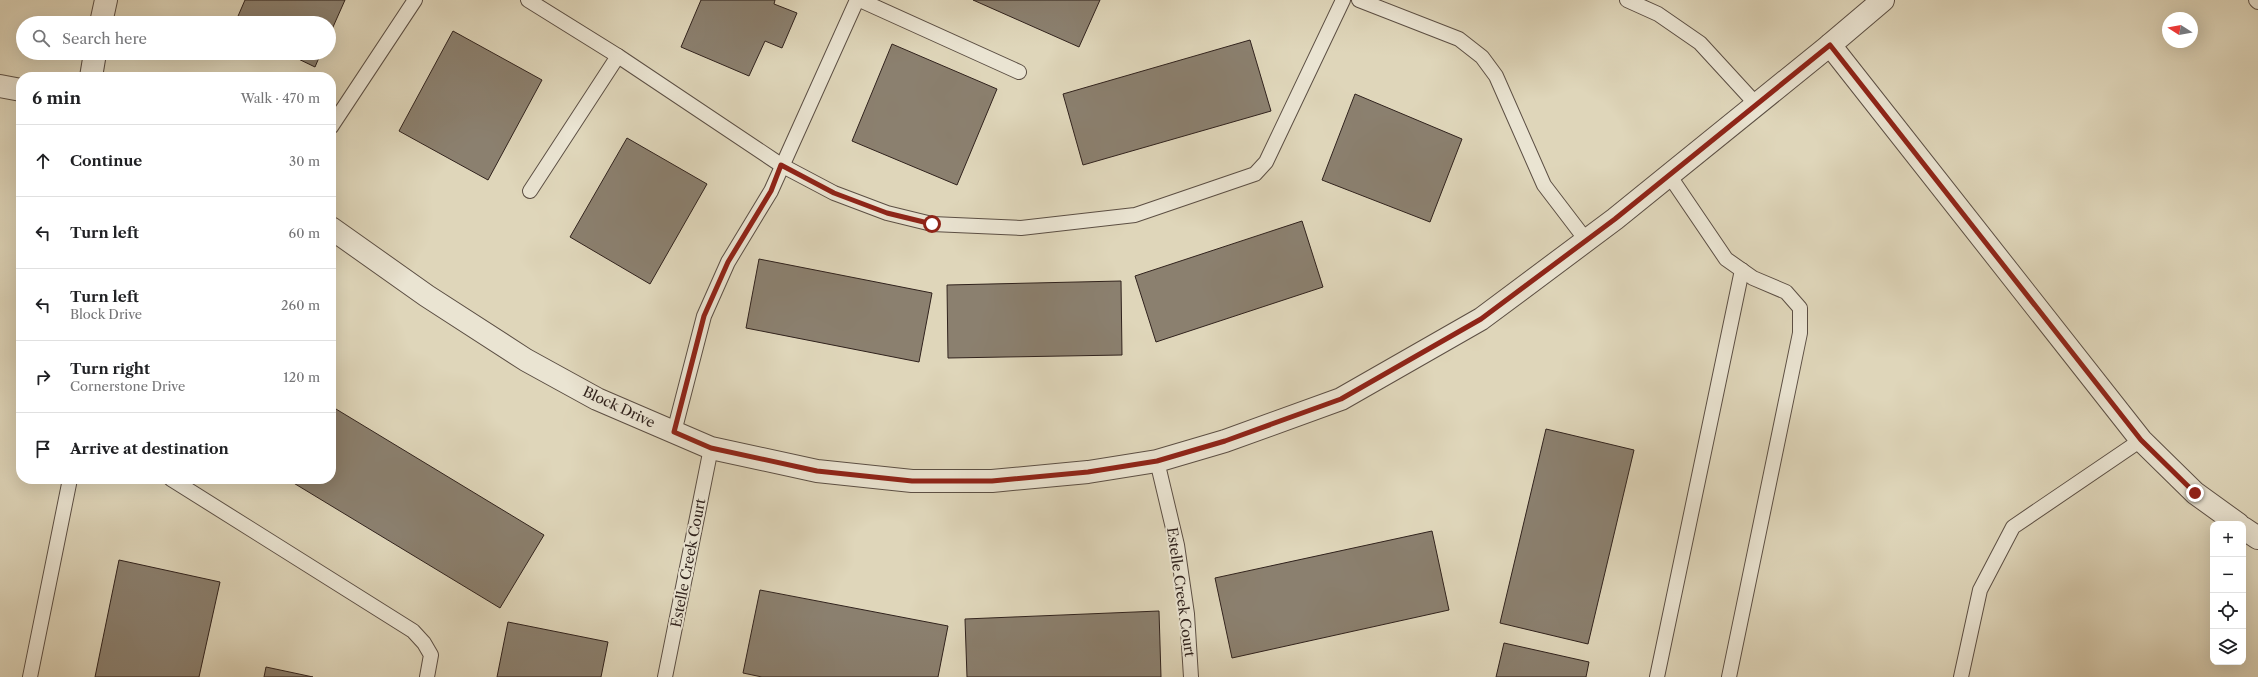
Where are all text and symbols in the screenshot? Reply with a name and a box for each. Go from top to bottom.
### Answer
north arrow [2162,12,2198,48]
search box [16,16,336,60]
icon: search [30,27,52,49]
text: Search here [62,29,147,48]
text: 6 min [32,88,81,108]
text: Walk · 470 m [241,90,320,106]
icon: ahead [32,150,54,172]
text: Continue [70,151,142,170]
text: 30 m [289,153,320,169]
route start [923,215,941,233]
icon: left [32,222,54,244]
text: Turn left [70,223,139,242]
text: 60 m [289,225,320,241]
text: Turn left [70,287,139,306]
icon: left [32,294,54,316]
text: 260 m [281,297,320,313]
text: Block Drive [70,306,142,322]
text: Turn right [70,359,150,378]
icon: right [32,366,54,388]
text: 120 m [283,369,320,385]
text: Cornerstone Drive [70,378,185,394]
street label: Block Drive [580,382,658,432]
icon: arrive [32,438,54,460]
text: Arrive at destination [70,439,229,458]
route end [2186,484,2204,502]
street label: Estelle Creek Court [667,497,709,629]
map controls [2210,521,2246,665]
button: + [2210,521,2246,557]
street label: Estelle Creek Court [1163,526,1199,658]
button: − [2210,557,2246,593]
button: locate [2210,593,2246,629]
button: layers [2210,629,2246,665]

